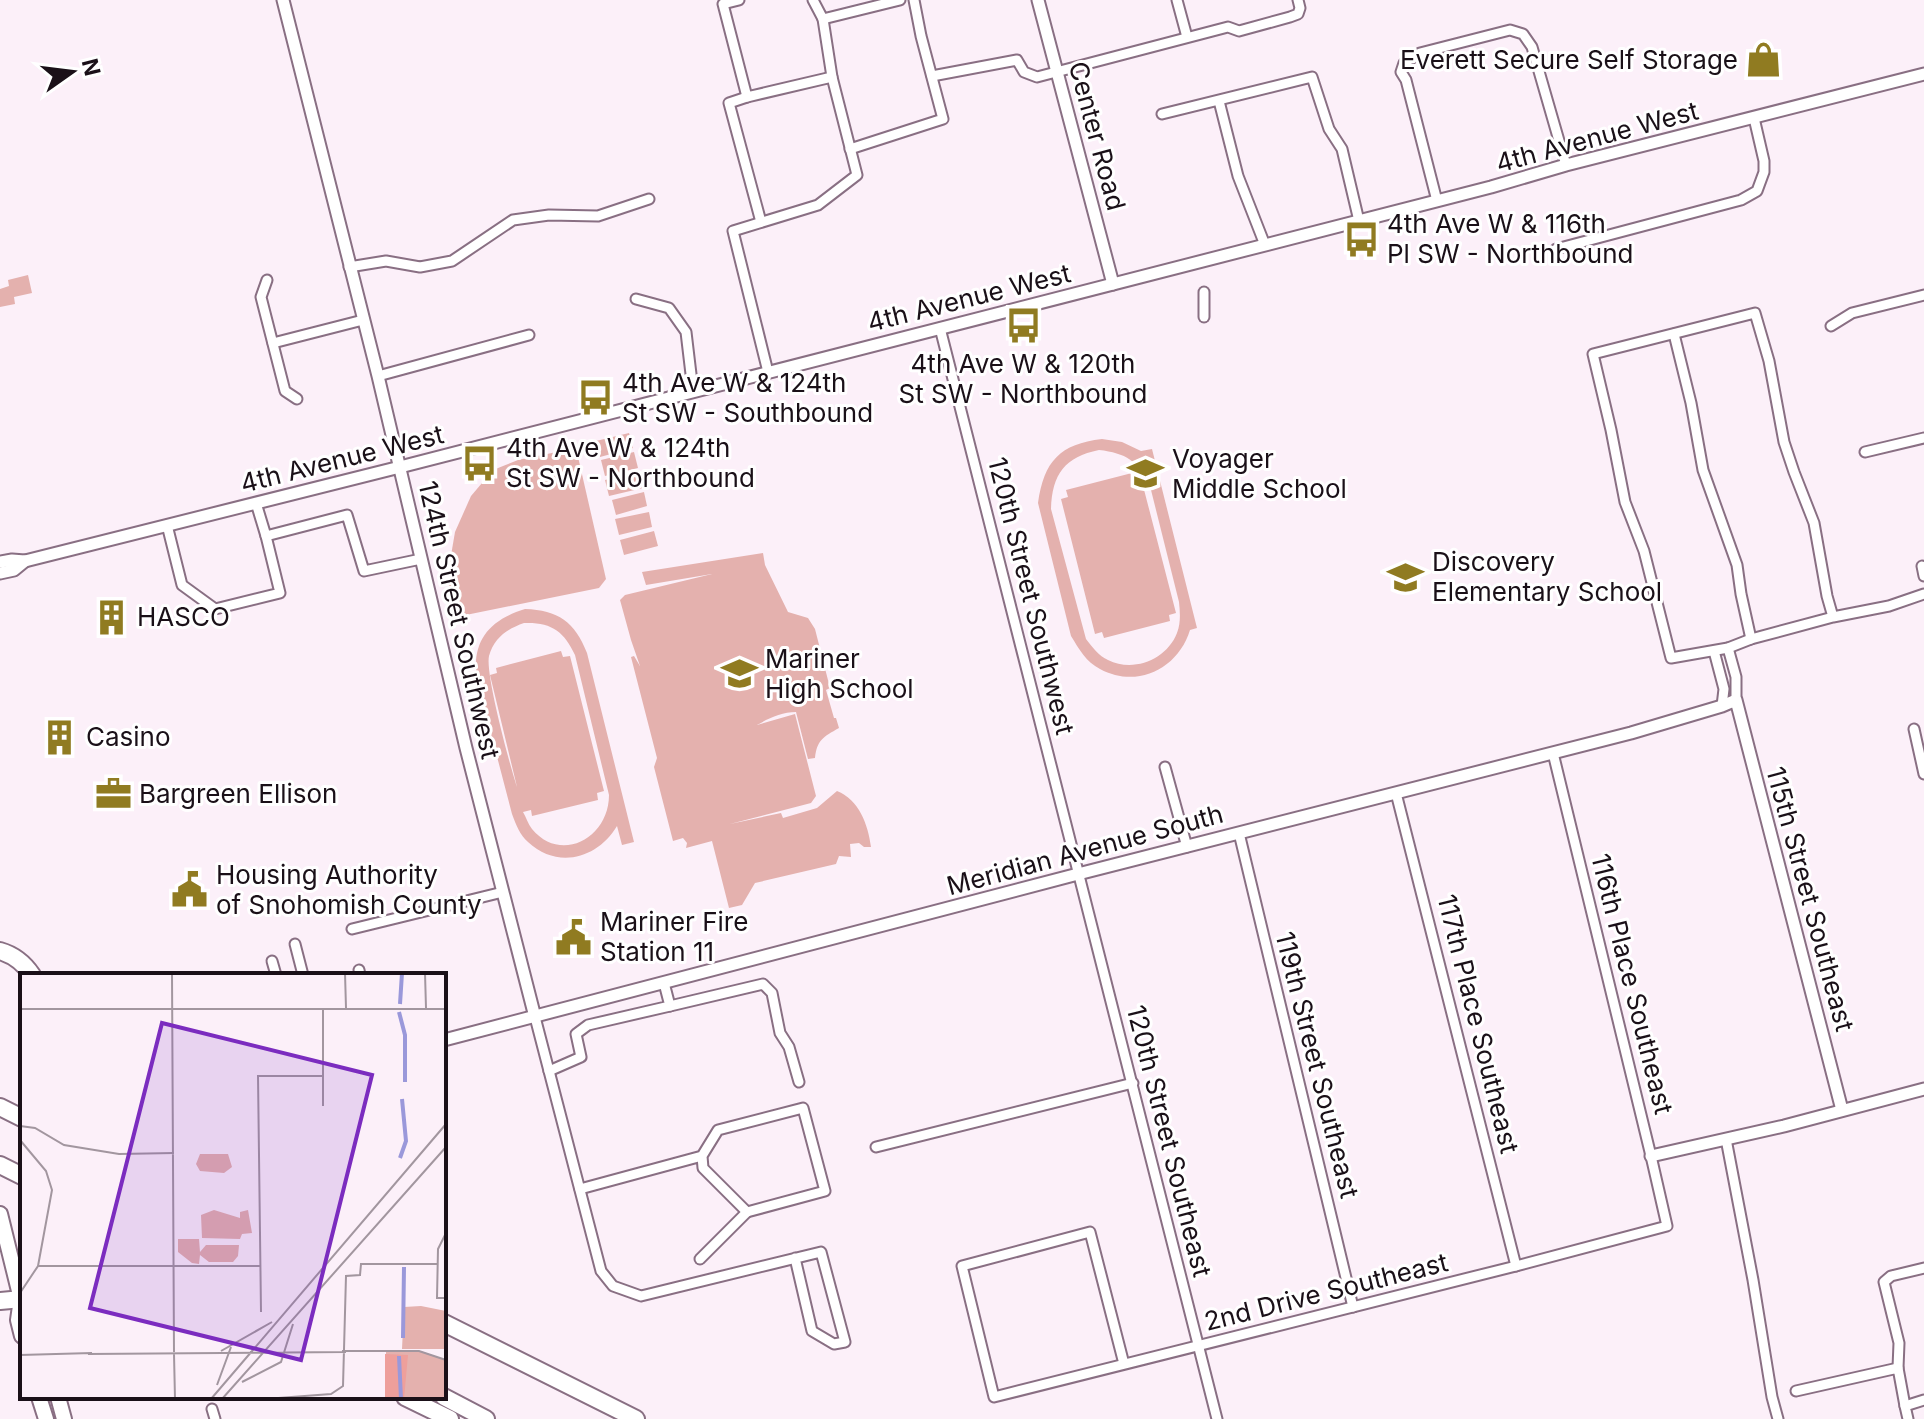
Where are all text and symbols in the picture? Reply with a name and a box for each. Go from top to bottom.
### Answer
north arrow [32,32,112,112]
shop icon: Everett Secure Self Storage [1745,41,1783,79]
place label: Everett Secure Self Storage [1400,44,1738,75]
text: N [77,56,106,78]
street label: Center Road [1063,58,1132,214]
street label: 4th Avenue West [1492,95,1701,178]
place label: 4th Ave W & 116th Pl SW - Northbound [1387,208,1634,269]
bus stop icon: 4th Ave W & 116th Pl SW - Northbound [1342,220,1380,258]
street label: 4th Avenue West [864,257,1074,338]
bus stop icon: 4th Ave W & 120th St SW - Northbound [1004,306,1042,344]
place label: 4th Ave W & 120th St SW - Northbound [899,348,1147,409]
place label: 4th Ave W & 124th St SW - Southbound [622,367,873,428]
bus stop icon: 4th Ave W & 124th St SW - Southbound [577,379,615,417]
street label: 4th Avenue West [237,418,447,499]
place label: 4th Ave W & 124th St SW - Northbound [506,432,755,493]
place label: Voyager Middle School [1172,443,1347,504]
bus stop icon: 4th Ave W & 124th St SW - Northbound [461,444,499,482]
street label: 120th Street Southwest [982,454,1081,738]
school or university icon: Voyager Middle School [1127,455,1165,493]
street label: 124th Street Southwest [412,478,507,762]
place label: Discovery Elementary School [1432,546,1662,607]
school or university icon: Discovery Elementary School [1387,558,1425,596]
building icon: HASCO [92,598,130,636]
place label: HASCO [137,601,230,632]
place label: Mariner High School [765,643,914,704]
school or university icon: Mariner High School [720,655,758,693]
building icon: Casino [41,718,79,756]
place label: Casino [86,721,171,752]
street label: 115th Street Southeast [1760,763,1861,1035]
office icon: Bargreen Ellison [94,775,132,813]
place label: Bargreen Ellison [139,778,337,809]
street label: Meridian Avenue South [943,798,1226,901]
street label: 116th Place Southeast [1585,851,1680,1117]
place label: Housing Authority of Snohomish County [216,859,482,920]
public building icon: Housing Authority of Snohomish County [171,871,209,909]
street label: 117th Place Southeast [1431,891,1526,1157]
place label: Mariner Fire Station 11 [600,906,748,967]
public building icon: Mariner Fire Station 11 [555,918,593,956]
street label: 119th Street Southeast [1269,929,1366,1201]
inset map [20,973,446,1399]
street label: 120th Street Southeast [1121,1002,1218,1280]
street label: 2nd Drive Southeast [1201,1246,1451,1337]

